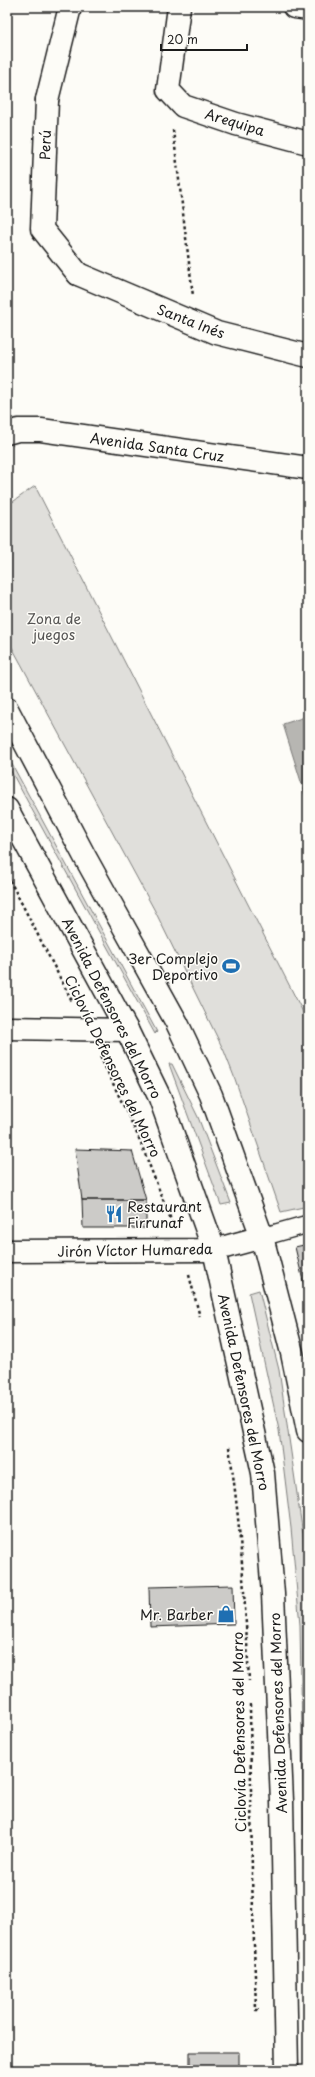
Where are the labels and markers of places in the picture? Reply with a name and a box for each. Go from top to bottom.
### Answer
place label: 3er Complejo Deportivo [128,948,218,985]
sports icon: 3er Complejo Deportivo [221,956,241,976]
place label: Restaurant Firrunaf [127,1196,202,1233]
restaurant icon: Restaurant Firrunaf [104,1204,124,1224]
place label: Mr. Barber [140,1604,213,1625]
shop icon: Mr. Barber [216,1604,236,1624]

